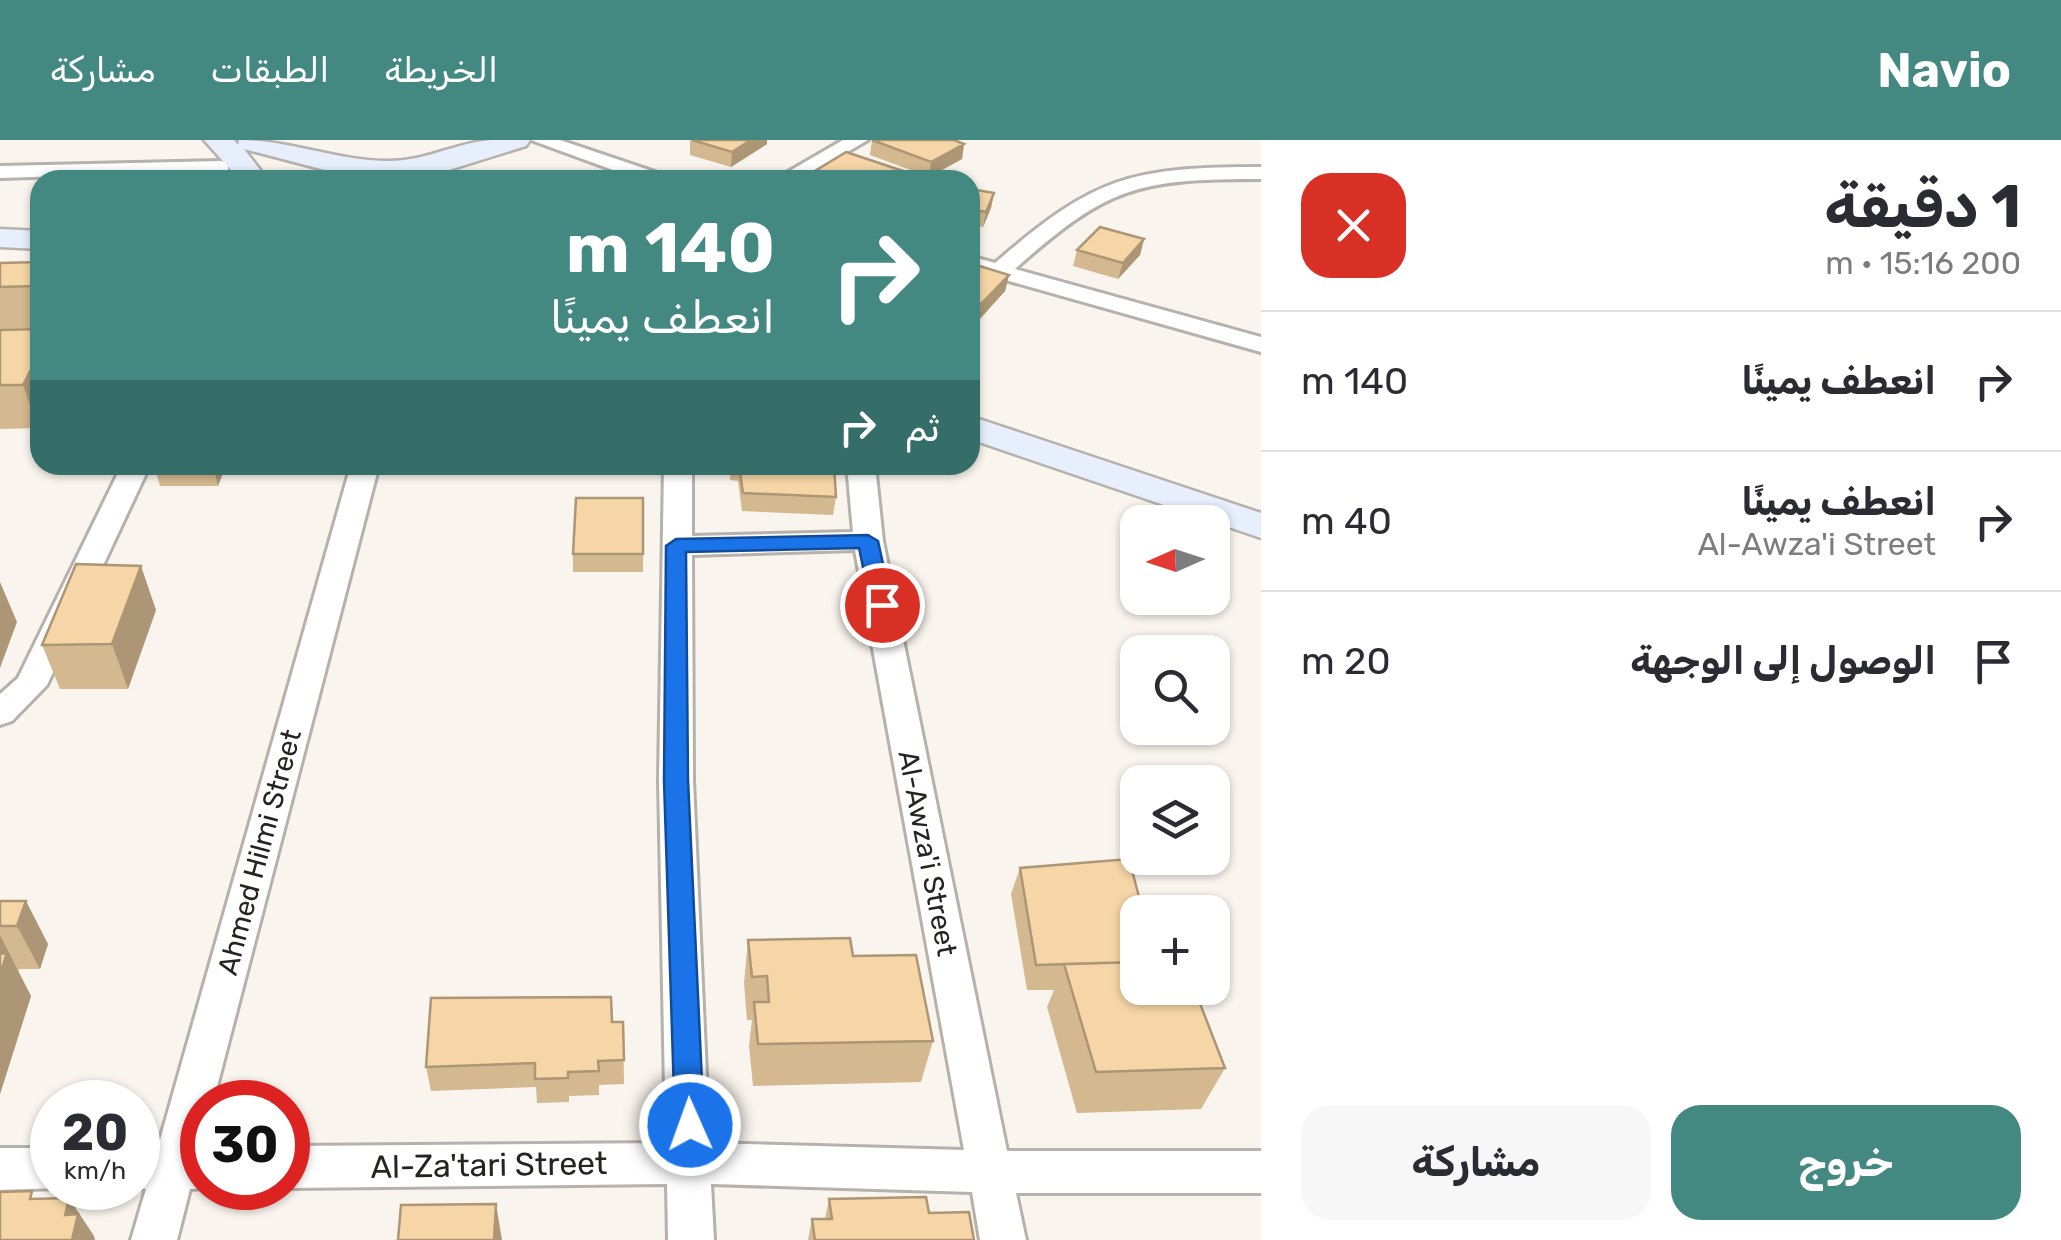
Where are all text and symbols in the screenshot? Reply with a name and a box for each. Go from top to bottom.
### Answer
text: Navio [1877,42,2011,99]
text: مشاركة [50,49,156,91]
text: الطبقات [211,49,329,91]
text: الخريطة [384,49,498,91]
text: 1 دقيقة [1824,171,2021,242]
button: close [1301,173,1406,278]
text: 140 m [566,207,775,290]
icon: right [810,210,940,340]
text: 200 m · 15:16 [1825,244,2021,282]
text: انعطف يمينًا [550,291,775,344]
icon: right [1966,354,2021,409]
text: 140 m [1301,358,1408,404]
text: انعطف يمينًا [1741,358,1936,404]
icon: right [830,400,885,455]
text: ثم [905,405,940,451]
text: انعطف يمينًا [1741,479,1936,525]
icon: right [1966,494,2021,549]
text: 40 m [1301,498,1392,544]
north arrow [1120,505,1230,615]
map controls [1120,505,1230,1005]
text: Al-Awza'i Street [1697,525,1936,563]
pin [840,563,925,648]
icon: arrive [855,578,910,633]
icon: arrive [1966,634,2021,689]
button: search [1120,635,1230,745]
text: 20 m [1301,638,1391,684]
text: الوصول إلى الوجهة [1630,638,1936,684]
street label: Ahmed Hilmi Street [211,726,308,979]
street label: Al-Awza'i Street [891,747,964,959]
button: layers [1120,765,1230,875]
button: + [1120,895,1230,1005]
position arrow [638,1073,742,1177]
speed limit sign: 30 [180,1080,310,1210]
text: 20 [62,1103,128,1163]
button: مشاركة [1301,1105,1651,1220]
button: خروج [1671,1105,2021,1220]
street label: Al-Za'tari Street [370,1144,608,1186]
text: km/h [64,1156,126,1185]

